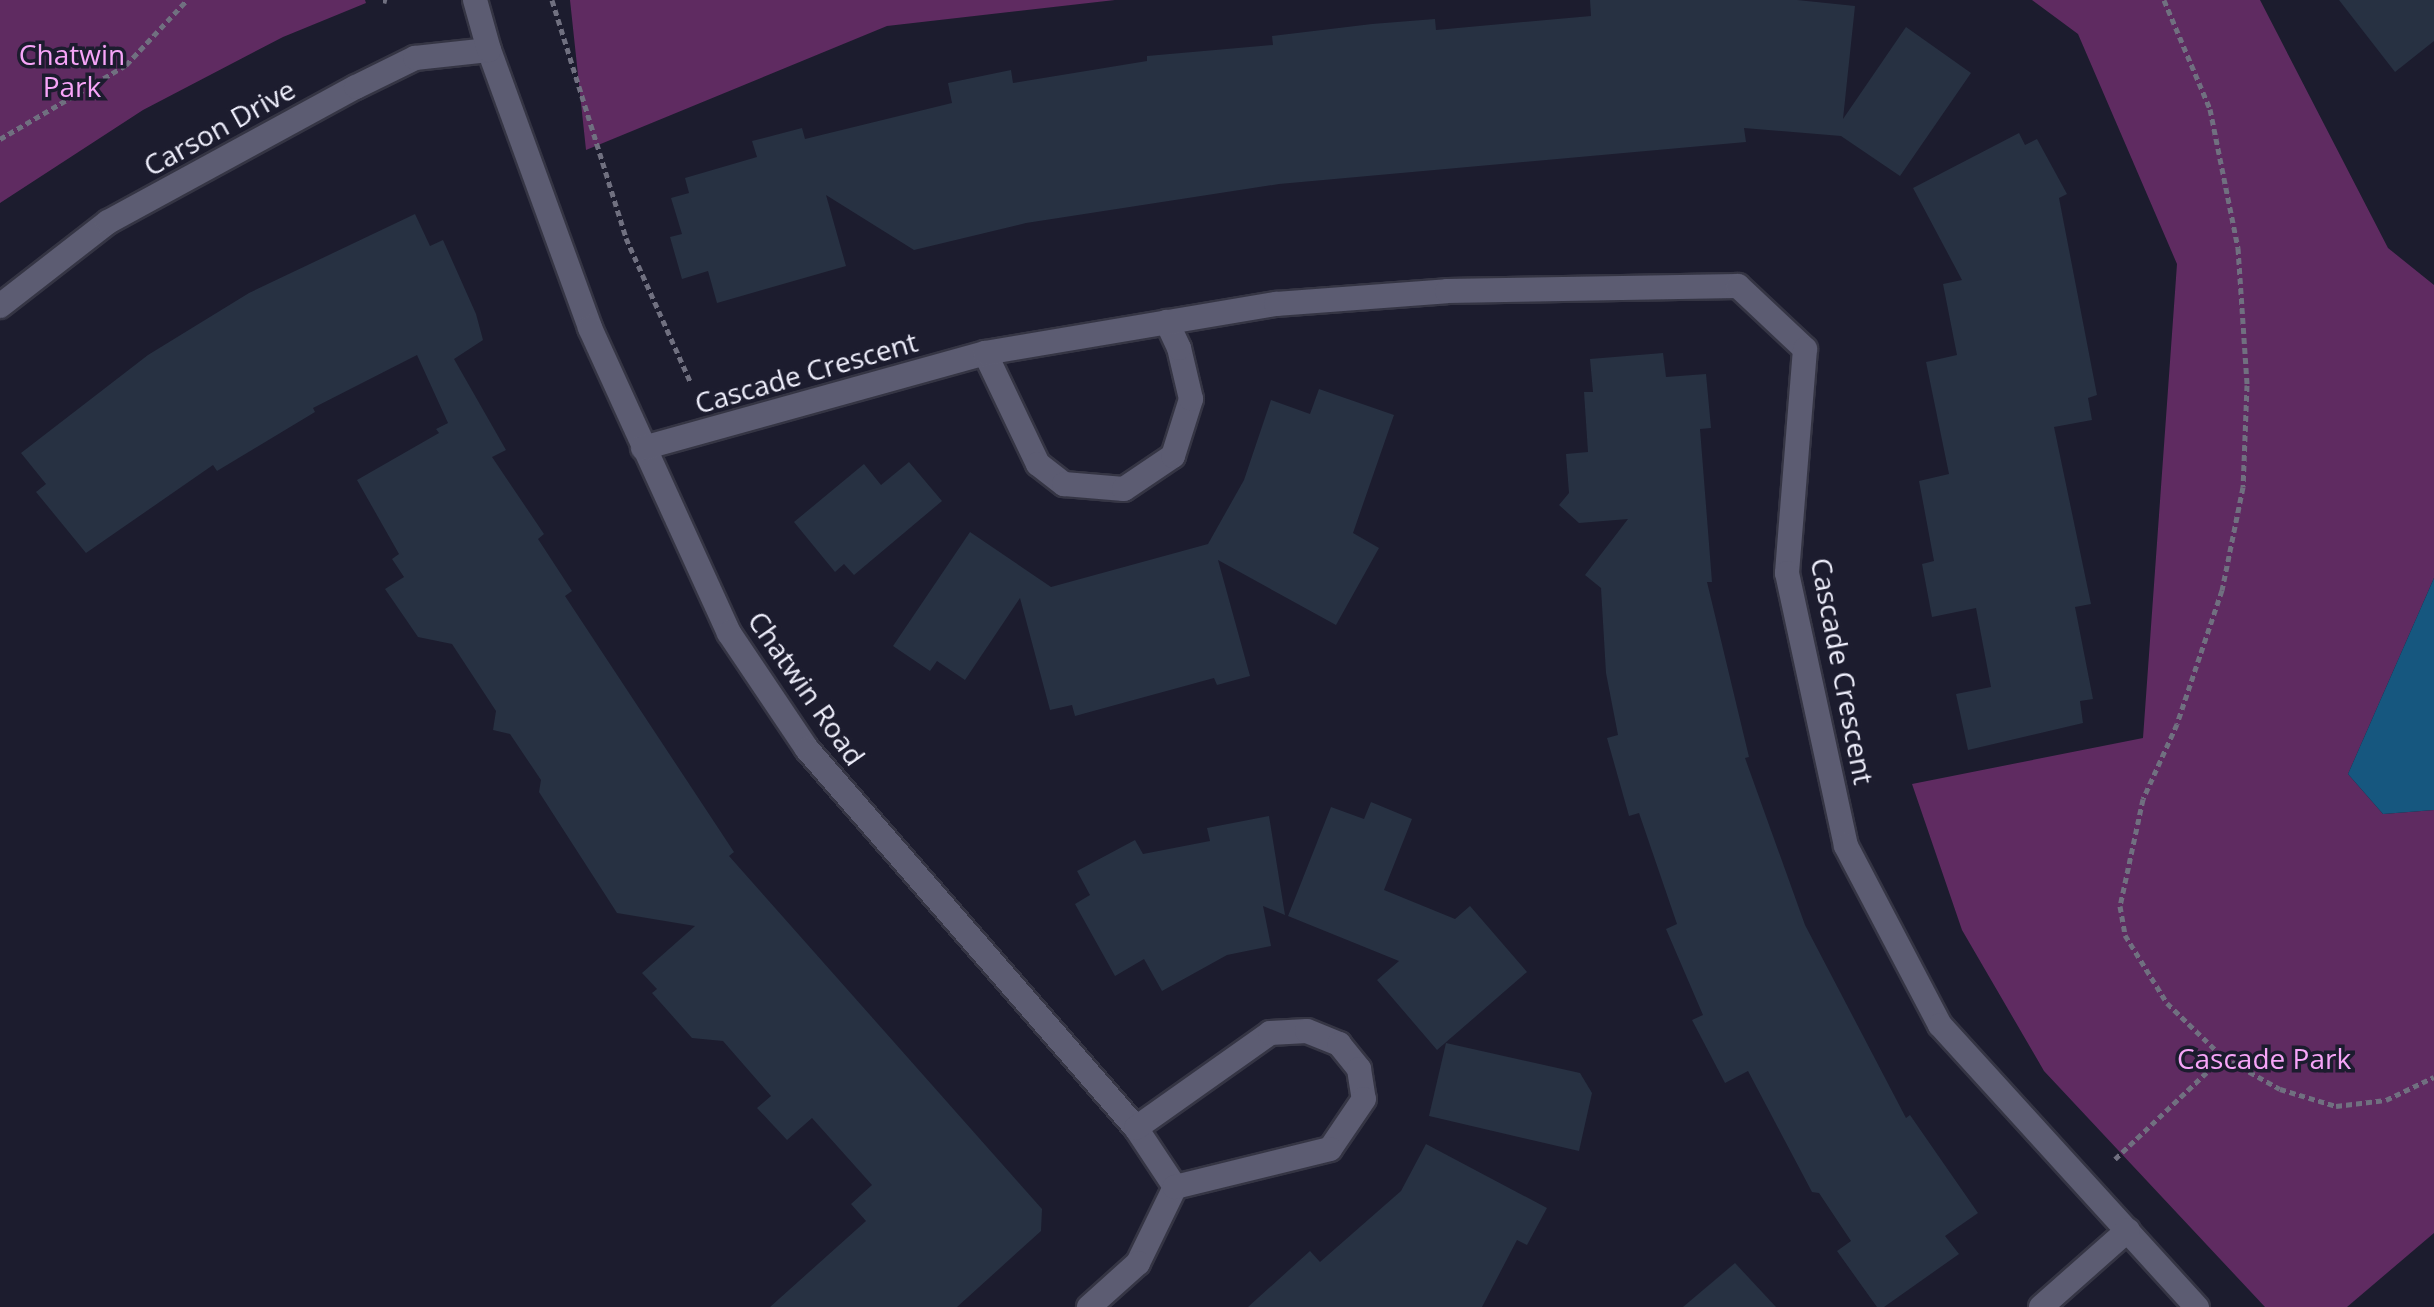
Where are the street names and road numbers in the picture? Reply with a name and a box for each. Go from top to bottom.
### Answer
street label: Carson Drive [137,72,301,182]
street label: Cascade Crescent [691,324,921,420]
street label: Cascade Crescent [1805,555,1881,787]
street label: Chatwin Road [742,604,872,772]

